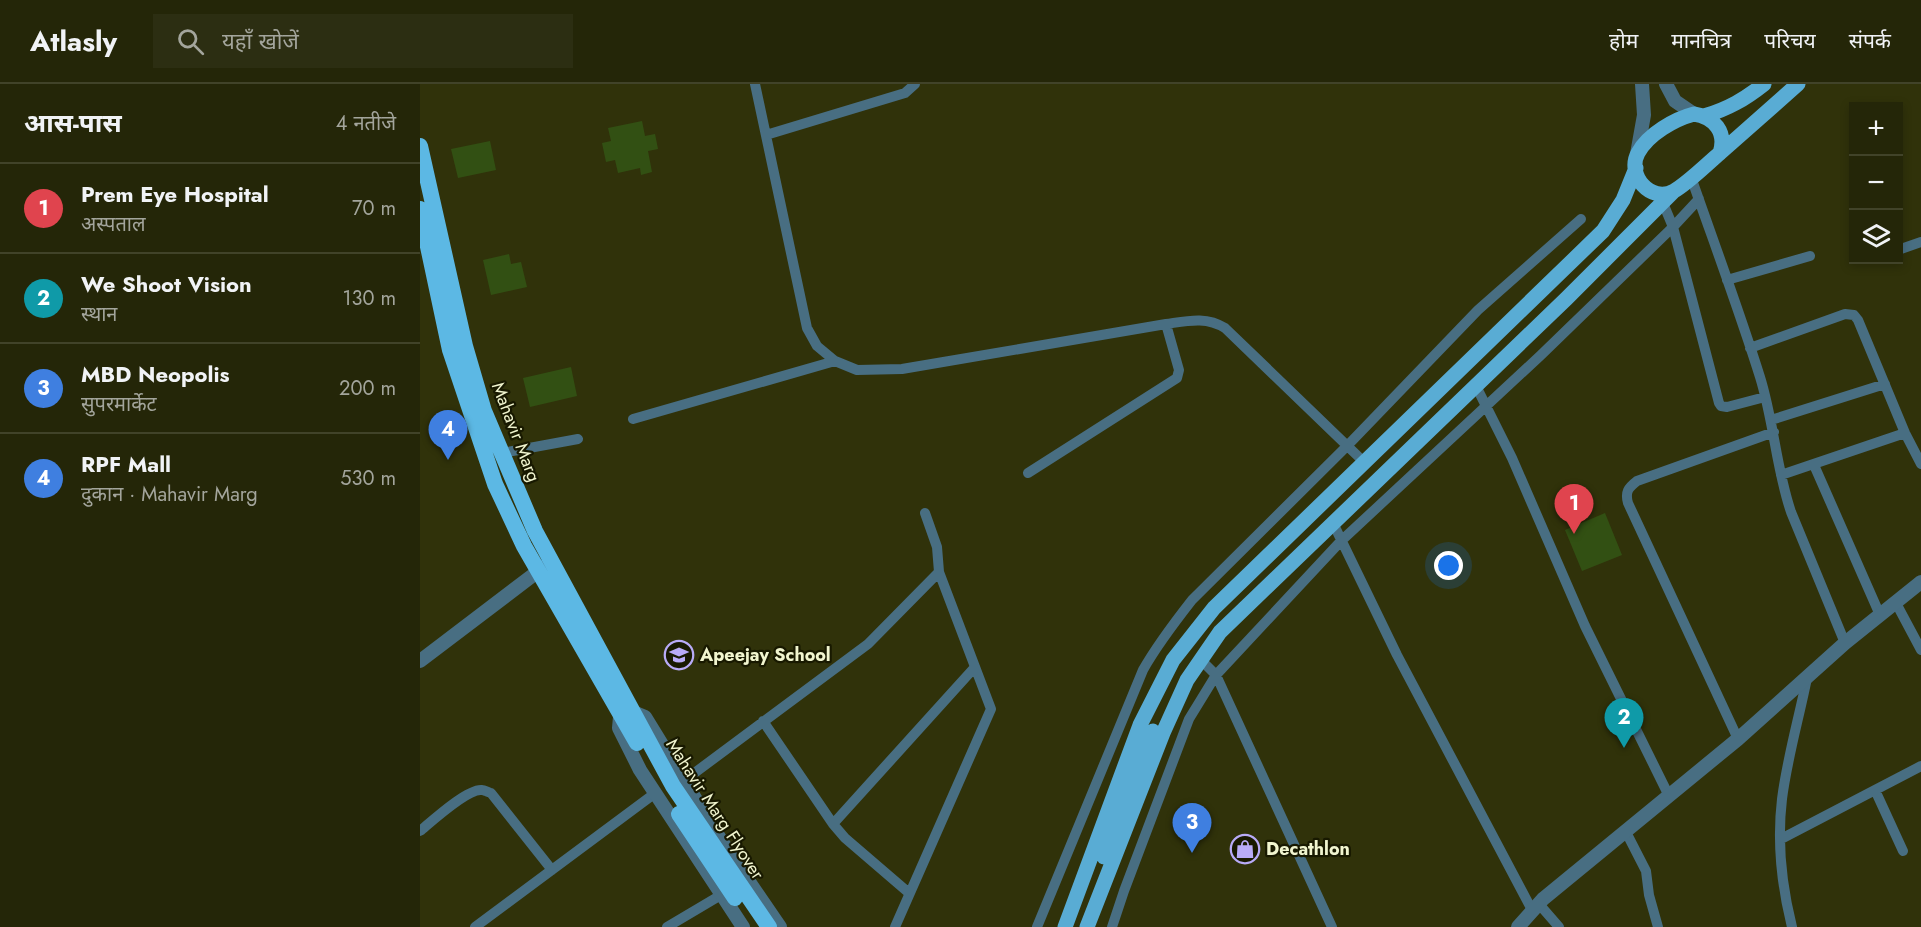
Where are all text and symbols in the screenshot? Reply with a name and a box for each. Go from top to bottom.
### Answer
search box [153,14,573,68]
text: Atlasly [30,21,117,62]
icon: search [174,25,207,58]
text: यहाँ खोजें [222,25,299,57]
text: होम [1609,26,1638,56]
text: मानचित्र [1671,26,1731,56]
text: परिचय [1764,26,1816,56]
text: संपर्क [1849,26,1891,56]
map controls [1849,102,1903,264]
button: + [1849,102,1903,156]
text: आस-पास [24,104,122,142]
text: 4 नतीजे [336,109,396,138]
button: − [1849,156,1903,210]
text: Prem Eye Hospital [81,178,269,210]
text: 1 [38,194,49,223]
text: 70 m [352,194,396,223]
text: अस्पताल [81,210,146,239]
button: layers [1849,210,1903,264]
text: We Shoot Vision [81,268,252,300]
text: 2 [37,284,50,313]
text: 130 m [342,284,396,313]
text: स्थान [81,300,117,329]
text: MBD Neopolis [81,358,230,390]
text: 3 [37,374,50,403]
text: 200 m [339,374,396,403]
street label: Mahavir Marg [485,378,547,486]
text: सुपरमार्केट [81,390,157,419]
pin: 4 [429,410,468,460]
text: RPF Mall [81,448,171,480]
text: 4 [37,464,50,493]
text: 530 m [340,464,396,493]
text: दुकान · Mahavir Marg [81,480,258,509]
pin: 1 [1554,484,1594,534]
your location [1434,551,1463,580]
school or university icon: Apeejay School [663,639,695,671]
place label: Apeejay School [699,642,831,668]
pin: 2 [1604,698,1644,748]
street label: Mahavir Marg Flyover [660,733,771,885]
pin: 3 [1172,804,1212,853]
shop icon: Decathlon [1229,833,1261,865]
place label: Decathlon [1266,836,1350,862]

